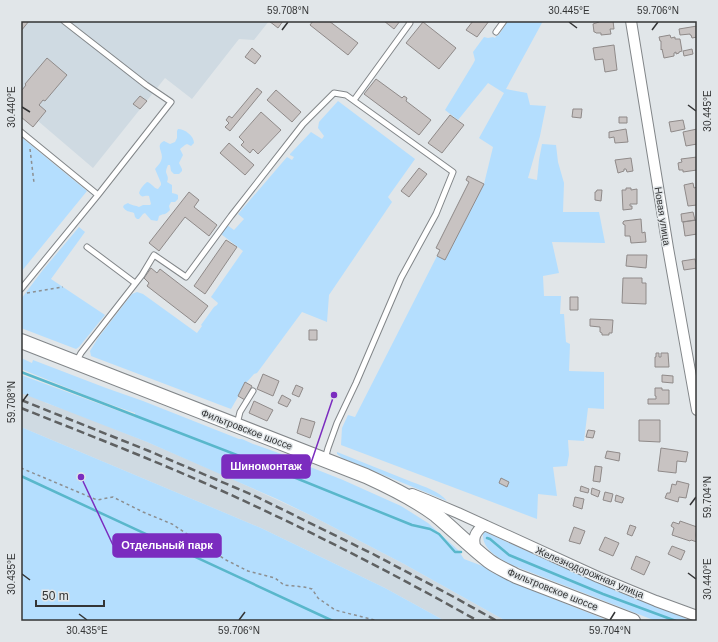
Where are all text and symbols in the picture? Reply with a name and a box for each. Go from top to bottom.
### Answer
text: 59.708°N [267,5,309,16]
text: 30.445°E [548,5,590,16]
text: 59.706°N [637,5,679,16]
text: 30.440°E [6,86,17,128]
text: 30.445°E [702,90,713,132]
street label: Новая улица [652,186,673,247]
text: 59.708°N [6,381,17,423]
street label: Фильтровское шоссе [200,407,294,452]
callout: Шиномонтаж [222,455,310,478]
text: Шиномонтаж [230,460,302,472]
text: 59.704°N [702,476,713,518]
callout: Отдельный парк [113,534,221,557]
text: Отдельный парк [121,539,213,551]
street label: Железнодорожная улица [534,545,646,601]
text: 30.435°E [6,553,17,595]
text: 30.440°E [702,558,713,600]
street label: Фильтровское шоссе [506,566,600,613]
scale bar [36,582,104,608]
text: 50 m [42,589,69,603]
text: 30.435°E [66,625,108,636]
text: 59.706°N [218,625,260,636]
text: 59.704°N [589,625,631,636]

